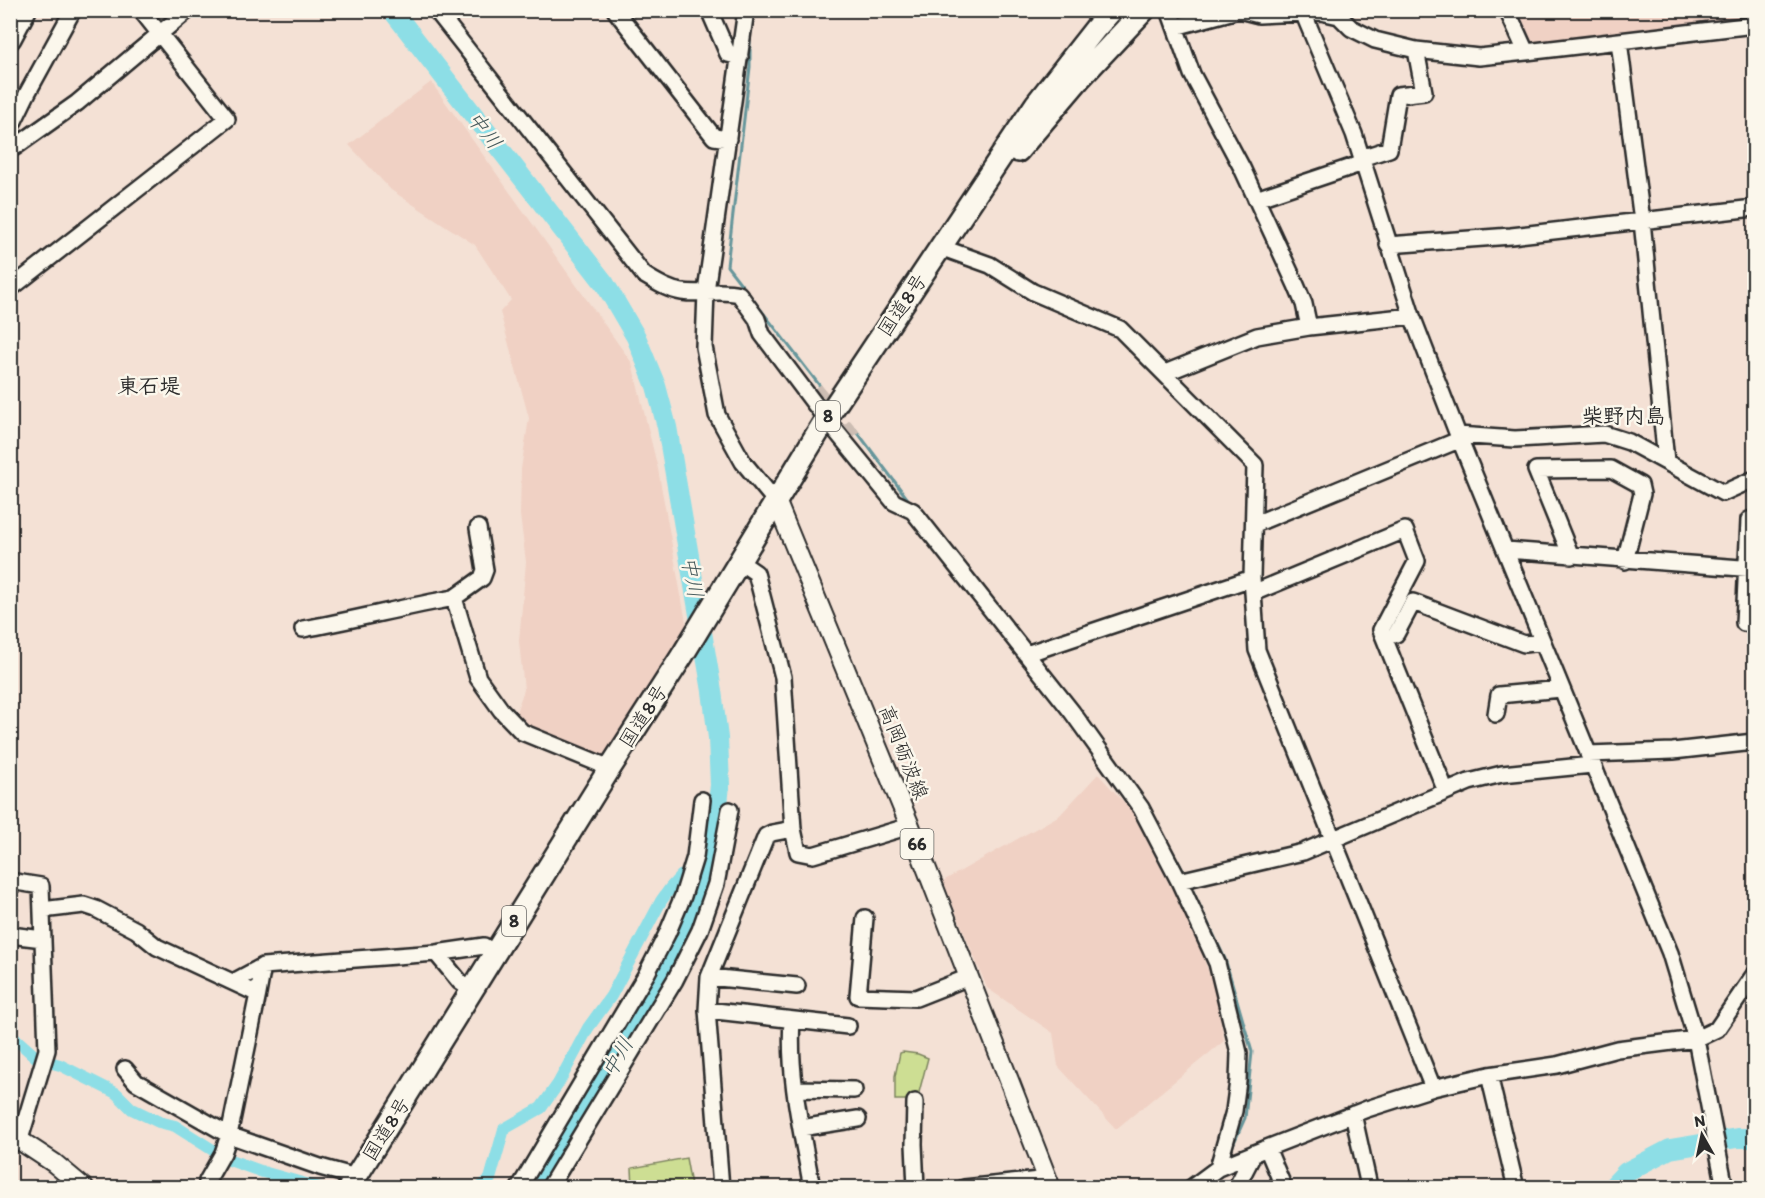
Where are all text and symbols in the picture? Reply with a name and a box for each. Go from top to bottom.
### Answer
water label: 中川 [462,106,508,154]
street label: 国道8号 [872,269,932,341]
district label: 東石堤 [118,373,181,398]
road number: 8 [816,401,840,431]
district label: 柴野内島 [1582,403,1666,428]
water label: 中川 [677,554,709,600]
street label: 国道8号 [614,680,672,752]
street label: 高岡砺波線 [874,701,934,803]
road number: 66 [900,829,934,859]
road number: 8 [502,906,526,936]
water label: 中川 [596,1033,638,1081]
street label: 国道8号 [357,1093,415,1165]
north arrow [1672,1105,1732,1165]
text: N [1693,1110,1707,1131]

